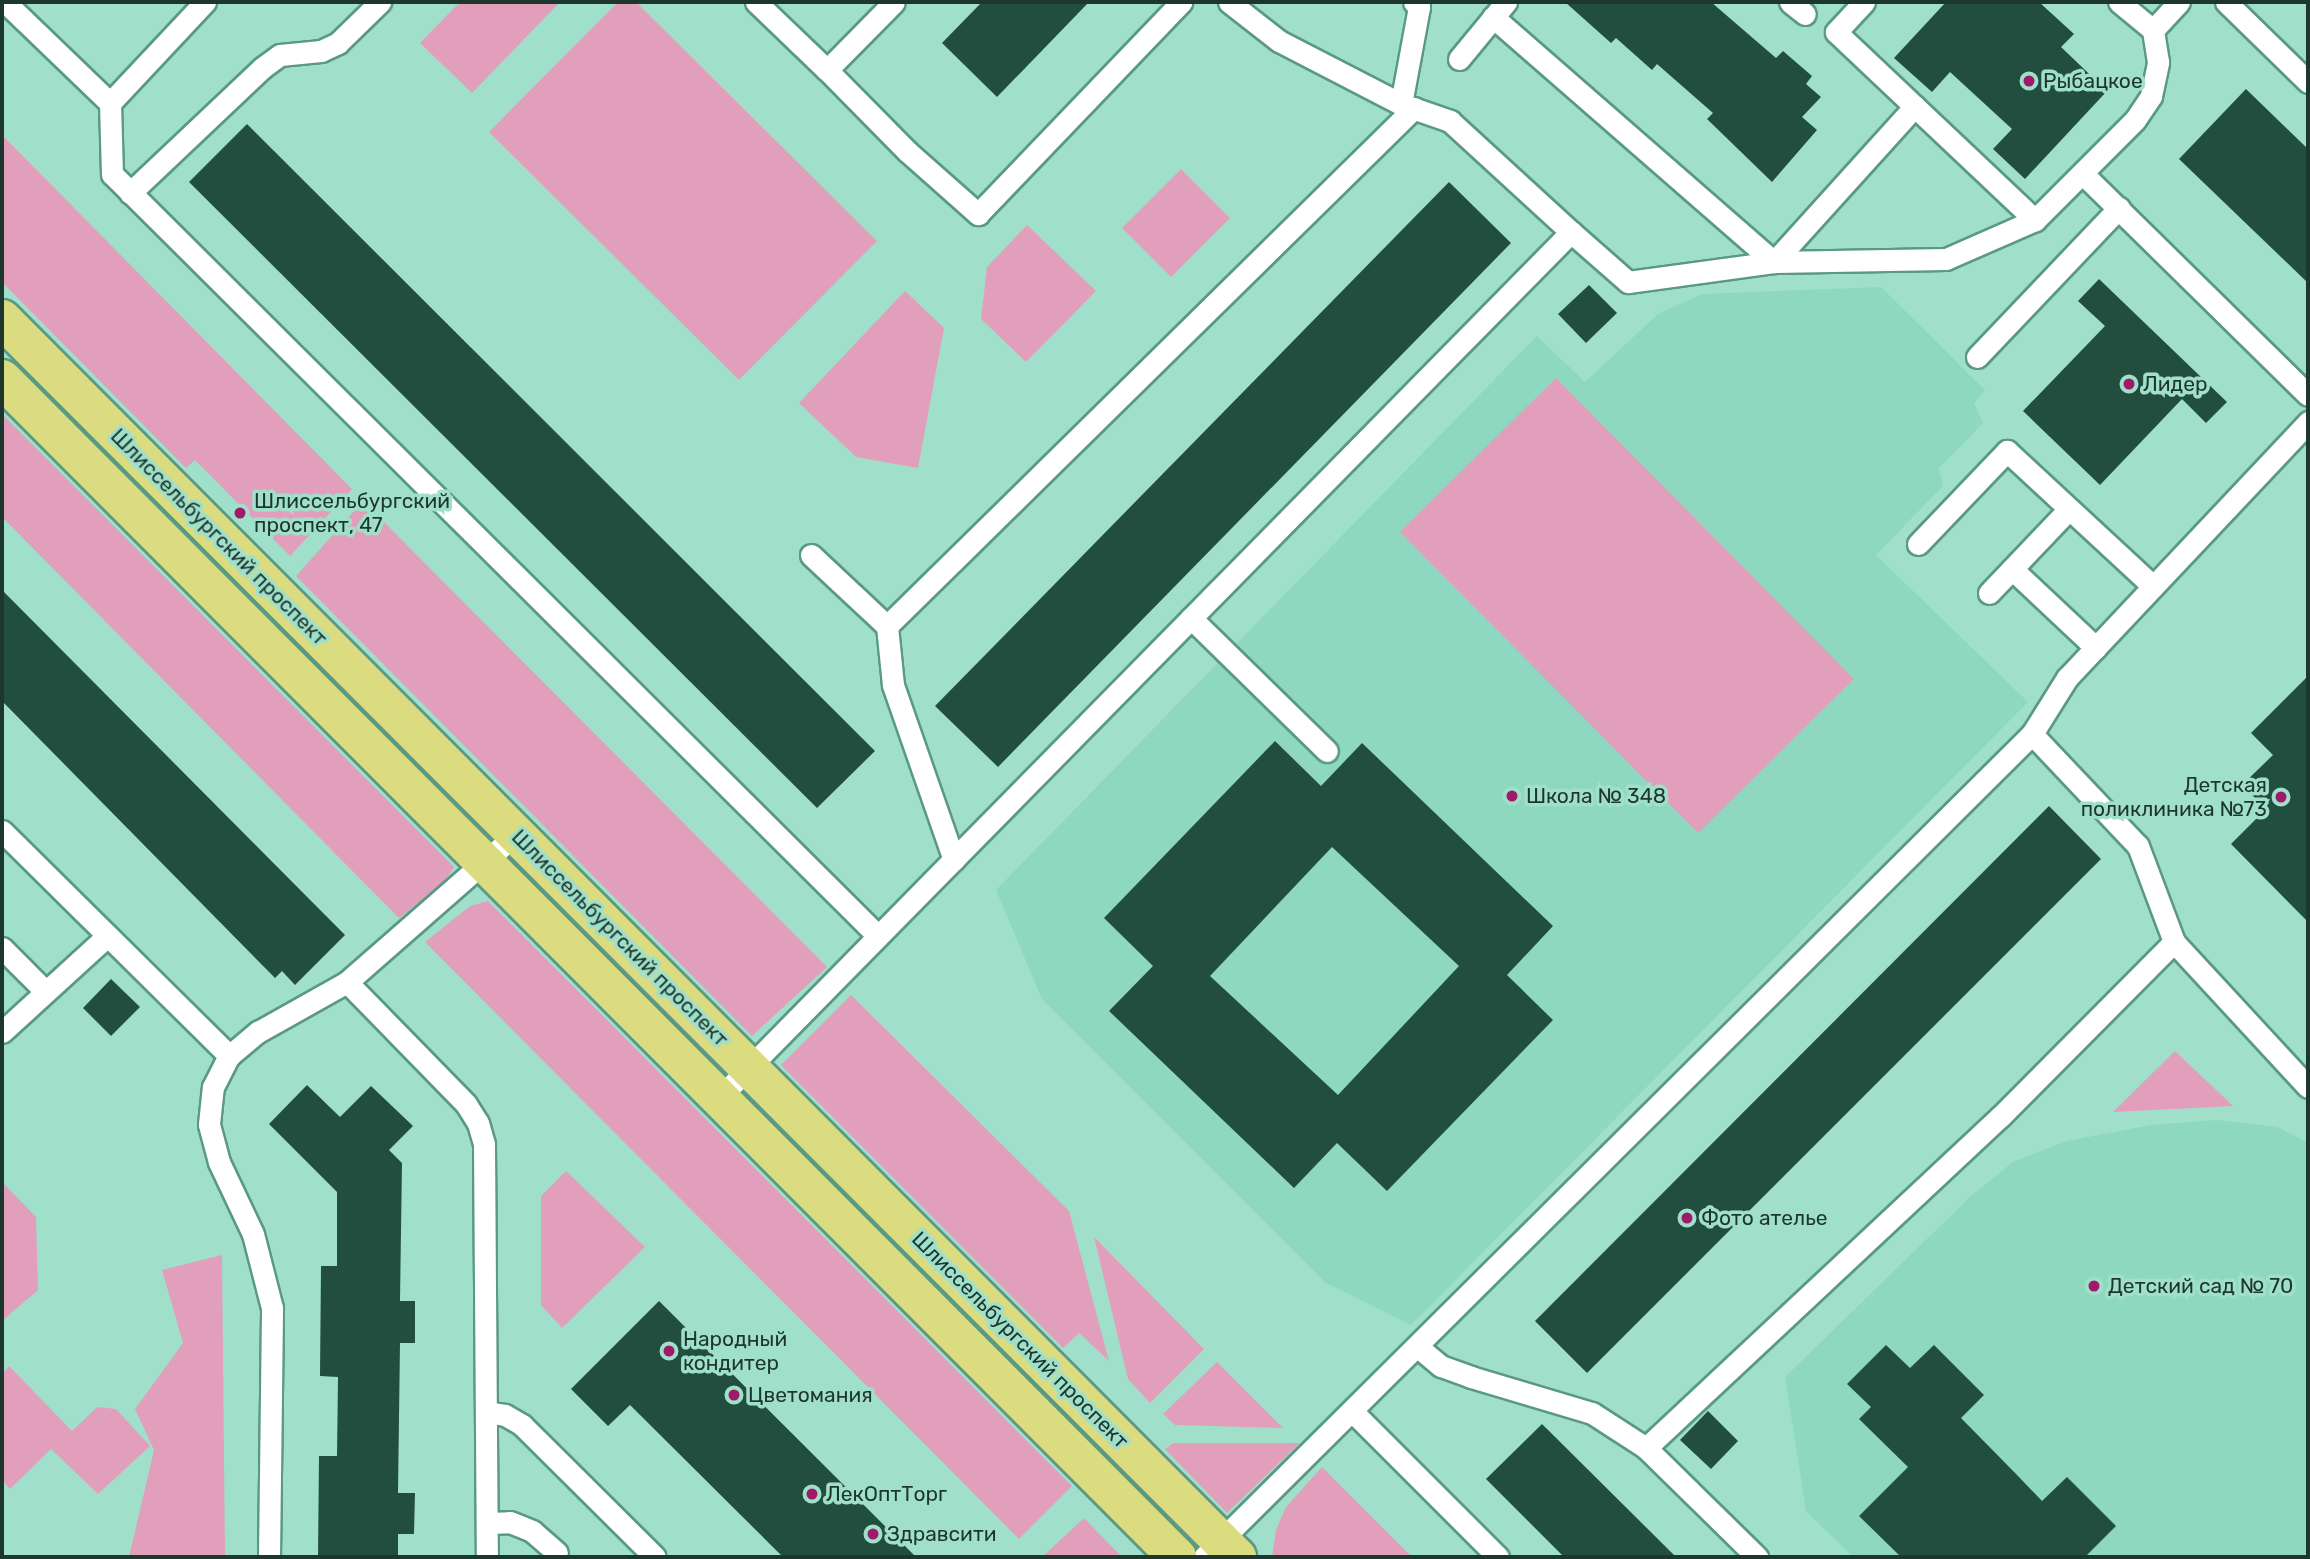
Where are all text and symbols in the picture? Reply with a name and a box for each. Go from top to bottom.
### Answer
place label: Рыбацкое [2043,68,2143,94]
marker: Рыбацкое [2021,73,2037,89]
place label: Лидер [2143,371,2207,397]
marker: Лидер [2121,376,2137,392]
street label: Шлиссельбургский проспект [105,423,333,651]
place label: Шлиссельбургский проспект, 47 [254,488,450,538]
marker: Шлиссельбургский проспект, 47 [232,505,248,521]
place label: Детская поликлиника №73 [2081,772,2267,822]
place label: Школа № 348 [1526,783,1666,809]
marker: Школа № 348 [1504,788,1520,804]
marker: Детская поликлиника №73 [2273,789,2289,805]
street label: Шлиссельбургский проспект [506,824,734,1052]
place label: Фото ателье [1701,1205,1827,1231]
marker: Фото ателье [1679,1210,1695,1226]
street label: Шлиссельбургский проспект [906,1226,1134,1454]
place label: Детский сад № 70 [2108,1273,2293,1299]
marker: Детский сад № 70 [2086,1278,2102,1294]
place label: Народный кондитер [683,1326,787,1376]
marker: Народный кондитер [661,1343,677,1359]
place label: Цветомания [748,1382,873,1408]
marker: Цветомания [726,1387,742,1403]
place label: ЛекОптТорг [826,1481,947,1507]
marker: ЛекОптТорг [804,1486,820,1502]
place label: Здравсити [887,1521,996,1547]
marker: Здравсити [865,1526,881,1542]

